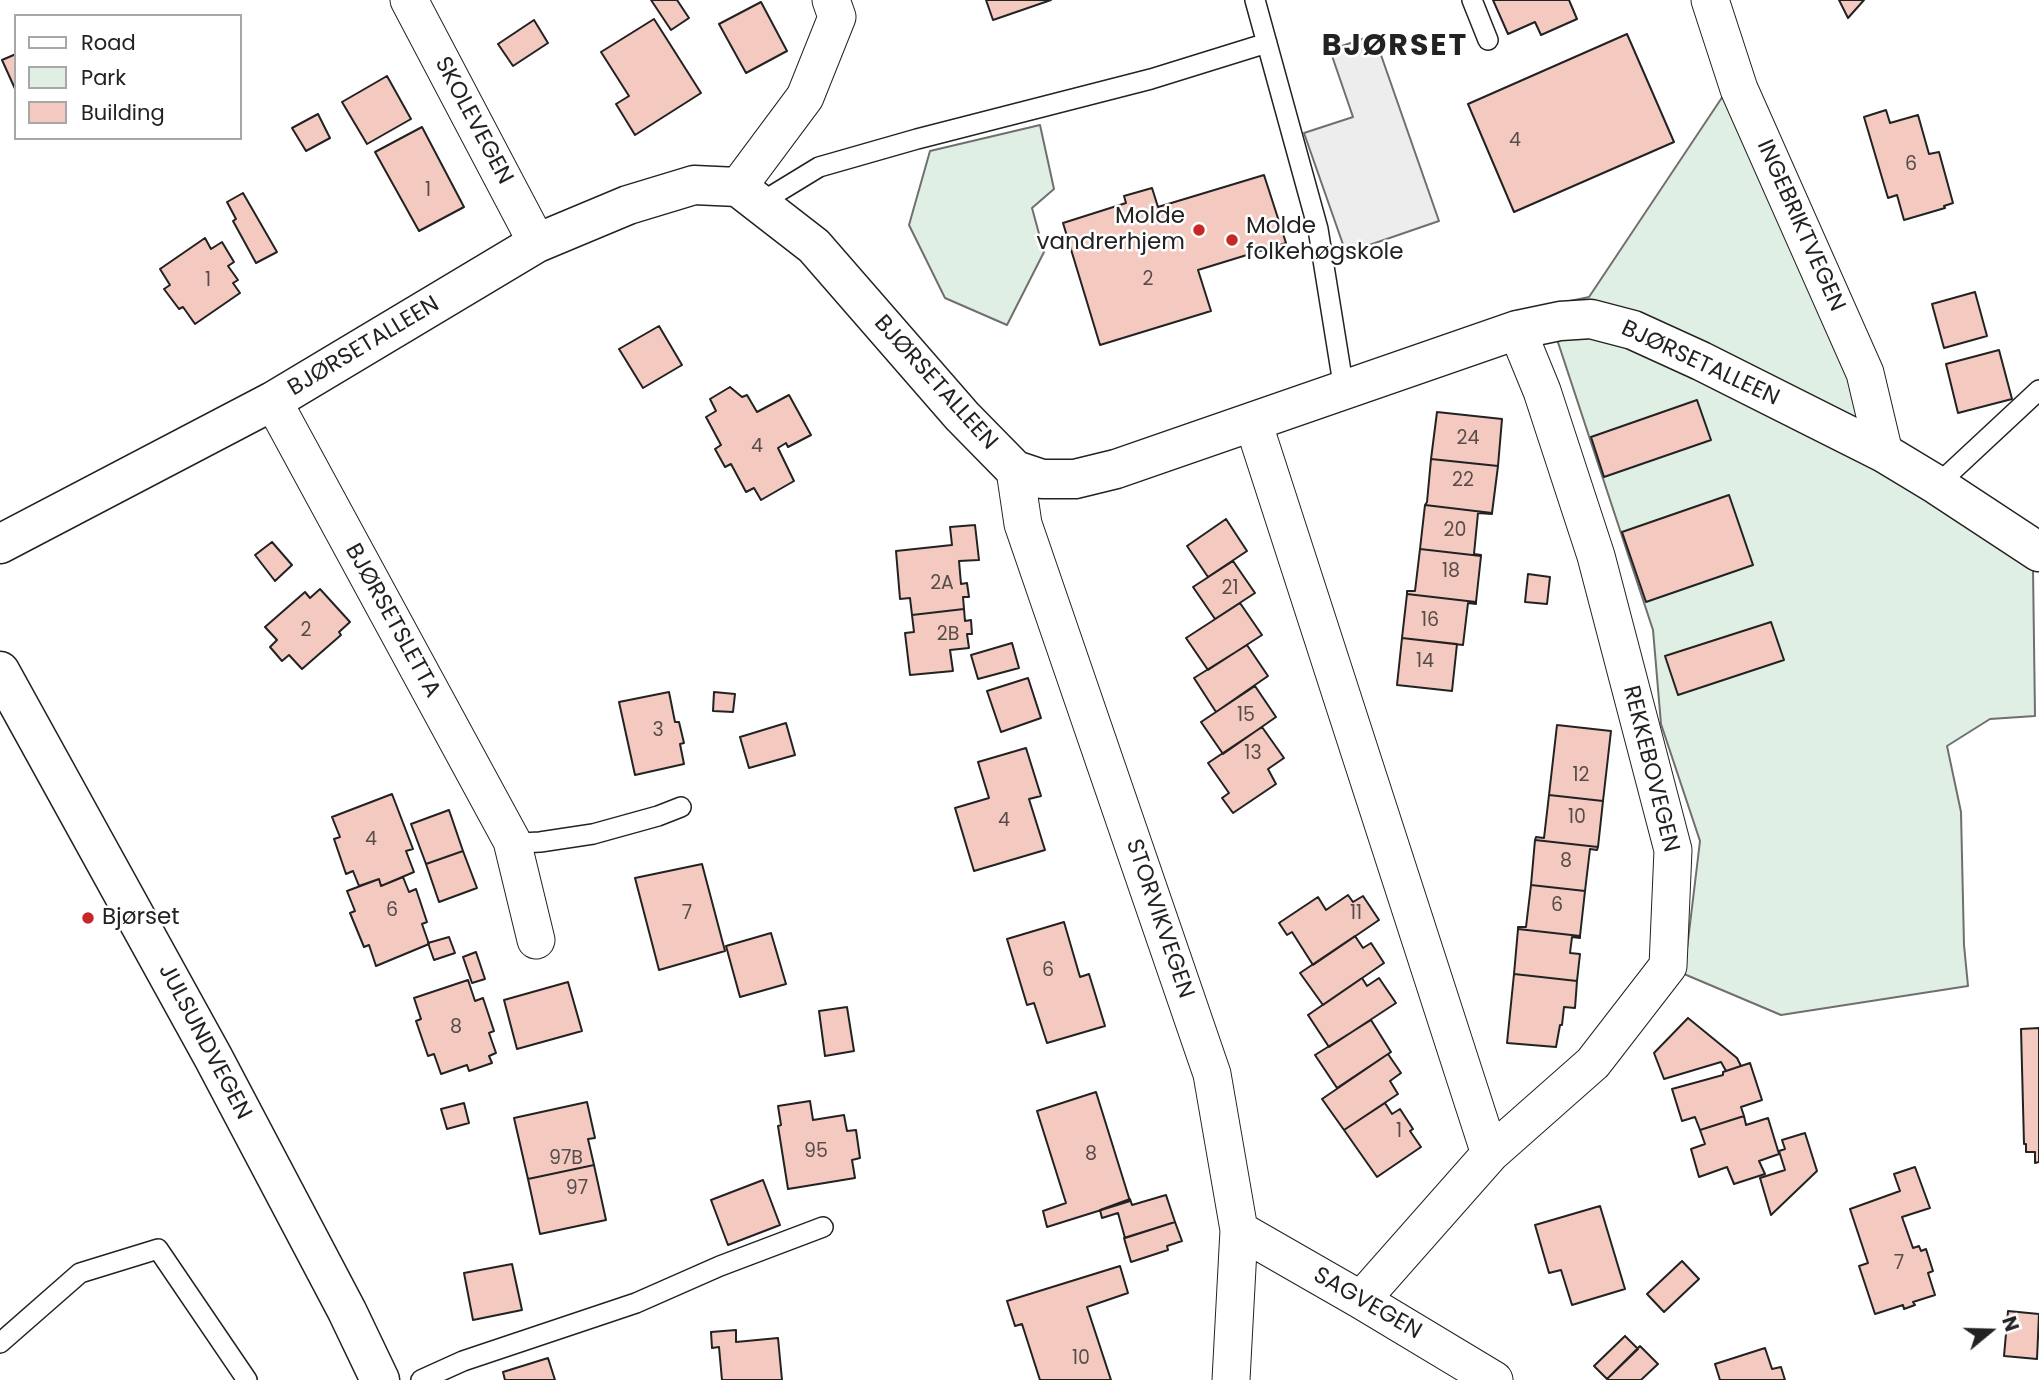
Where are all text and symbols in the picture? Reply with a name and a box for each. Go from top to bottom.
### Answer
legend [14,14,242,140]
text: Road [81,28,136,57]
district label: BJØRSET [1323,29,1467,65]
street label: SKOLEVEGEN [428,53,518,189]
text: Park [81,63,126,92]
text: Building [81,98,165,127]
house number: 4 [1509,130,1521,152]
street label: INGEBRIKTVEGEN [1750,136,1850,316]
house number: 6 [1905,154,1917,176]
house number: 1 [425,180,431,202]
place label: Molde vandrerhjem [1036,203,1185,257]
place label: Molde folkehøgskole [1246,213,1404,267]
marker: Molde vandrerhjem [1191,222,1207,238]
marker: Molde folkehøgskole [1224,232,1240,248]
house number: 2 [1143,269,1153,291]
house number: 1 [205,270,211,292]
street label: BJØRSETALLEEN [284,291,444,403]
street label: BJØRSETALLEEN [867,310,1003,456]
street label: BJØRSETALLEEN [1617,315,1783,413]
house number: 24 [1457,428,1479,450]
house number: 4 [751,436,763,458]
house number: 22 [1452,470,1474,492]
house number: 20 [1444,520,1466,542]
street label: BJØRSETSLETTA [338,539,446,703]
house number: 18 [1442,561,1460,583]
house number: 2A [930,573,954,595]
house number: 21 [1221,578,1239,600]
house number: 16 [1421,610,1439,632]
house number: 2 [301,620,311,642]
house number: 2B [937,624,959,646]
house number: 14 [1416,651,1434,673]
street label: REKKEBOVEGEN [1616,683,1684,855]
house number: 15 [1237,705,1255,727]
house number: 3 [652,720,664,742]
house number: 13 [1244,743,1262,765]
house number: 12 [1572,765,1590,787]
house number: 10 [1568,807,1586,829]
house number: 4 [998,810,1010,832]
house number: 4 [365,829,377,851]
street label: STORVIKVEGEN [1119,836,1199,1002]
house number: 8 [1560,851,1572,873]
house number: 6 [1551,895,1563,917]
house number: 6 [386,900,398,922]
house number: 7 [682,903,692,925]
house number: 11 [1350,903,1362,925]
place label: Bjørset [102,904,180,932]
marker: Bjørset [80,910,96,926]
street label: JULSUNDVEGEN [151,959,257,1125]
house number: 6 [1042,960,1054,982]
house number: 8 [450,1017,462,1039]
house number: 1 [1396,1121,1402,1143]
house number: 95 [804,1141,828,1163]
house number: 8 [1085,1144,1097,1166]
house number: 97B [549,1148,583,1170]
house number: 97 [566,1178,588,1200]
house number: 7 [1894,1253,1904,1275]
street label: SAGVEGEN [1308,1262,1426,1346]
north arrow [1955,1296,2025,1366]
text: N [1995,1313,2025,1335]
house number: 10 [1072,1348,1090,1370]

